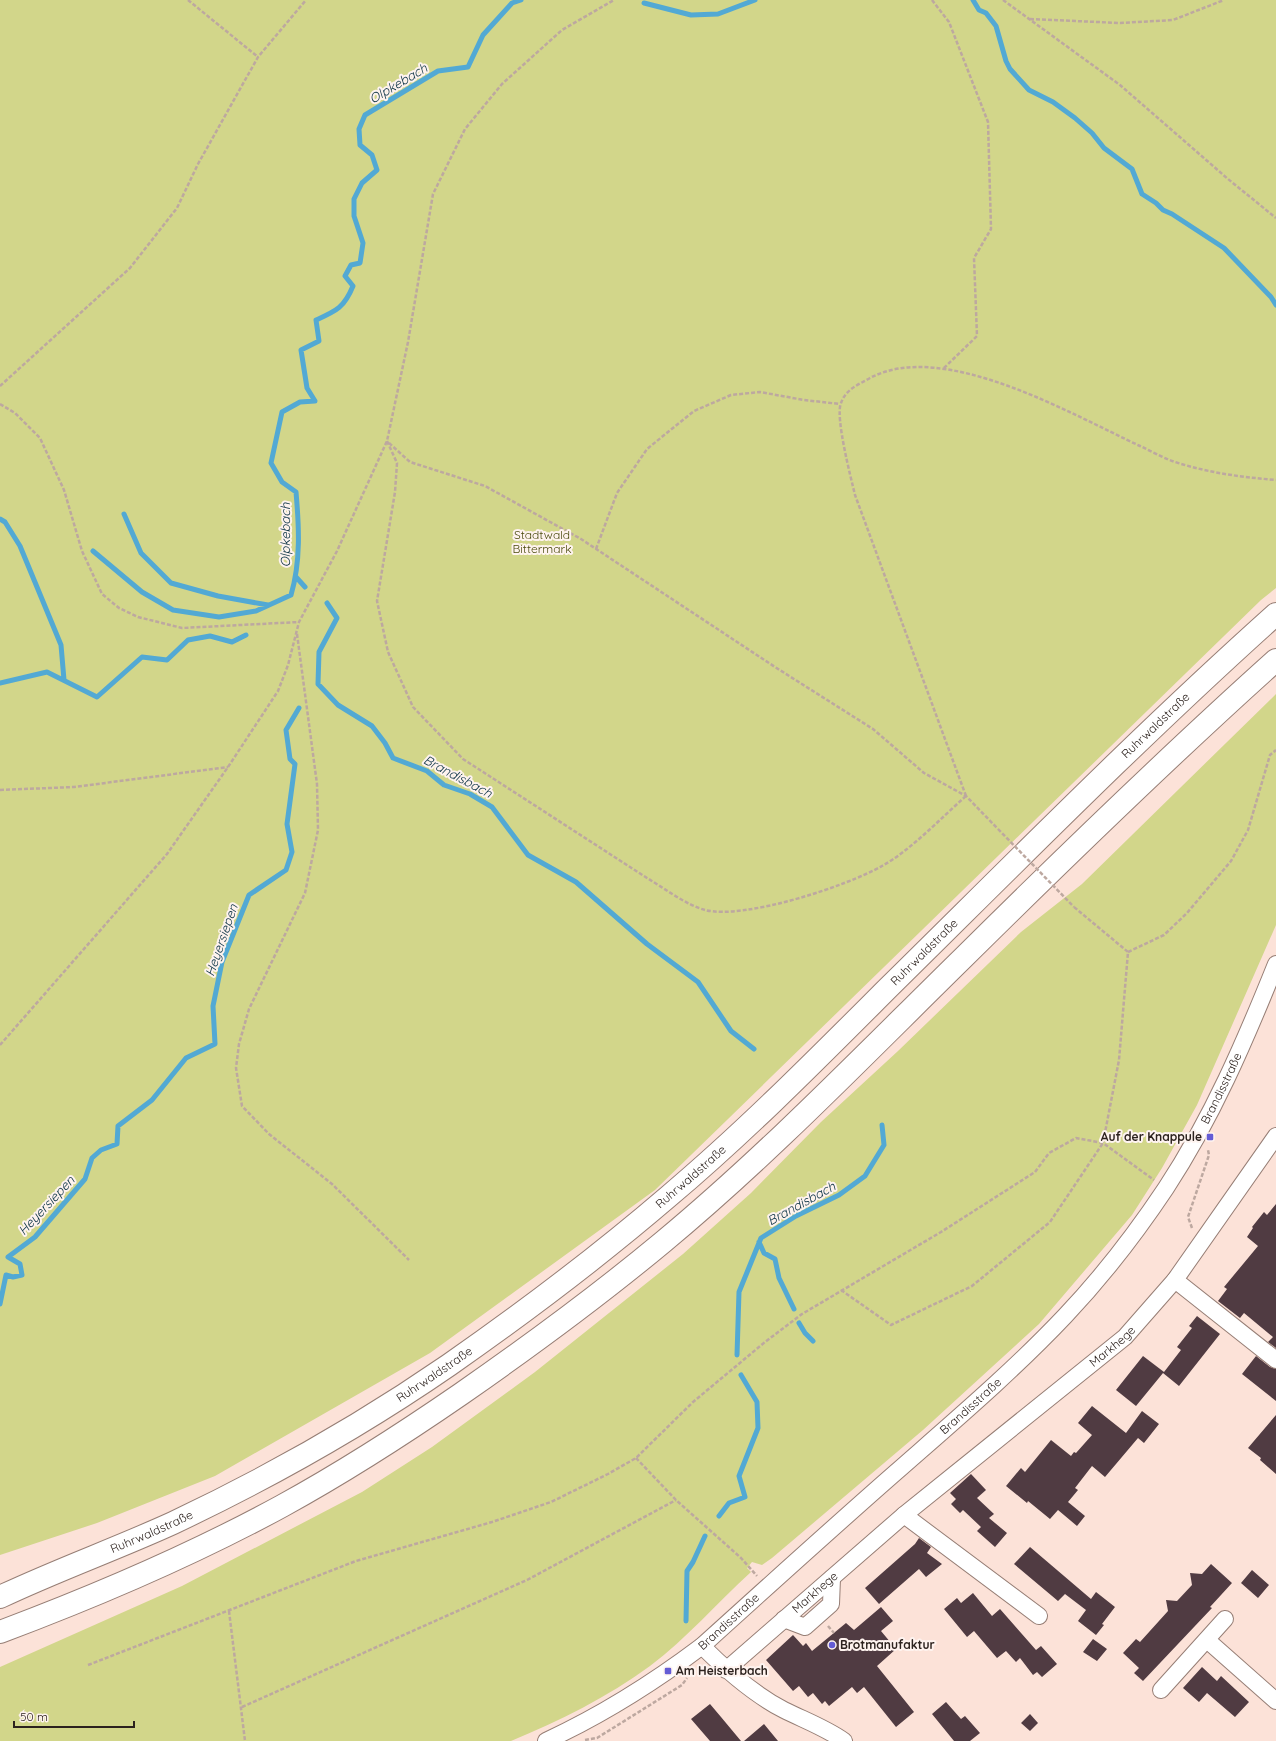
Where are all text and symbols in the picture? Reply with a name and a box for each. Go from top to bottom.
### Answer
water label: Olpkebach [366,59,430,107]
water label: Olpkebach [277,502,293,567]
park label: Stadtwald Bittermark [512,527,572,556]
street label: Ruhrwaldstraße [1118,689,1193,761]
water label: Brandisbach [421,751,496,801]
water label: Heyersiepen [201,901,241,978]
street label: Ruhrwaldstraße [887,915,961,988]
street label: Brandisstraße [1197,1050,1245,1126]
place label: Auf der Knappule [1101,1129,1202,1144]
marker: Auf der Knappule [1205,1132,1215,1142]
street label: Ruhrwaldstraße [652,1142,729,1211]
water label: Heyersiepen [14,1172,78,1238]
water label: Brandisbach [764,1177,838,1228]
street label: Markhege [1086,1322,1138,1370]
street label: Ruhrwaldstraße [393,1343,475,1405]
street label: Brandisstraße [936,1374,1004,1437]
street label: Ruhrwaldstraße [108,1507,195,1556]
street label: Markhege [789,1568,841,1616]
street label: Brandisstraße [695,1590,762,1653]
place label: Brotmanufaktur [840,1637,935,1652]
marker: Brotmanufaktur [827,1640,837,1650]
place label: Am Heisterbach [676,1663,768,1678]
marker: Am Heisterbach [663,1666,673,1676]
scale bar [14,1703,134,1729]
text: 50 m [20,1709,48,1724]

